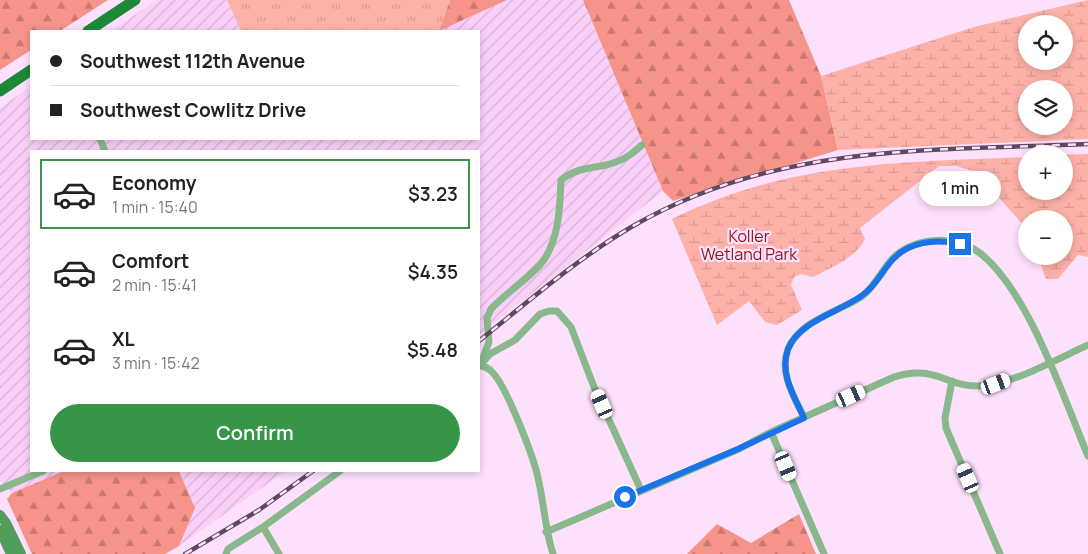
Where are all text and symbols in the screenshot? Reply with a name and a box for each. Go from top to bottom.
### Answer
map controls [1018,15,1073,265]
button: locate [1018,15,1073,70]
text: Southwest 112th Avenue [80,48,305,74]
button: layers [1018,80,1073,135]
text: Southwest Cowlitz Drive [80,97,306,123]
button: + [1018,145,1073,200]
text: Economy [112,170,196,196]
icon: car [52,172,97,217]
callout: 1 min [919,172,1001,206]
text: 1 min [941,177,979,199]
text: $3.23 [408,181,458,207]
text: 1 min · 15:40 [112,196,198,218]
button: − [1018,210,1073,265]
park label: Koller Wetland Park [701,225,798,265]
route end [949,233,971,255]
text: Comfort [112,248,189,274]
icon: car [52,250,97,295]
text: $4.35 [408,259,458,285]
text: 2 min · 15:41 [112,274,197,296]
text: XL [112,326,135,352]
icon: car [52,328,97,373]
text: $5.48 [407,337,458,363]
text: 3 min · 15:42 [112,352,200,374]
car [979,372,1012,396]
car [834,383,867,409]
car [589,387,614,421]
button: Confirm [50,404,460,462]
car [773,449,798,483]
car [955,461,980,495]
route start [614,486,636,508]

